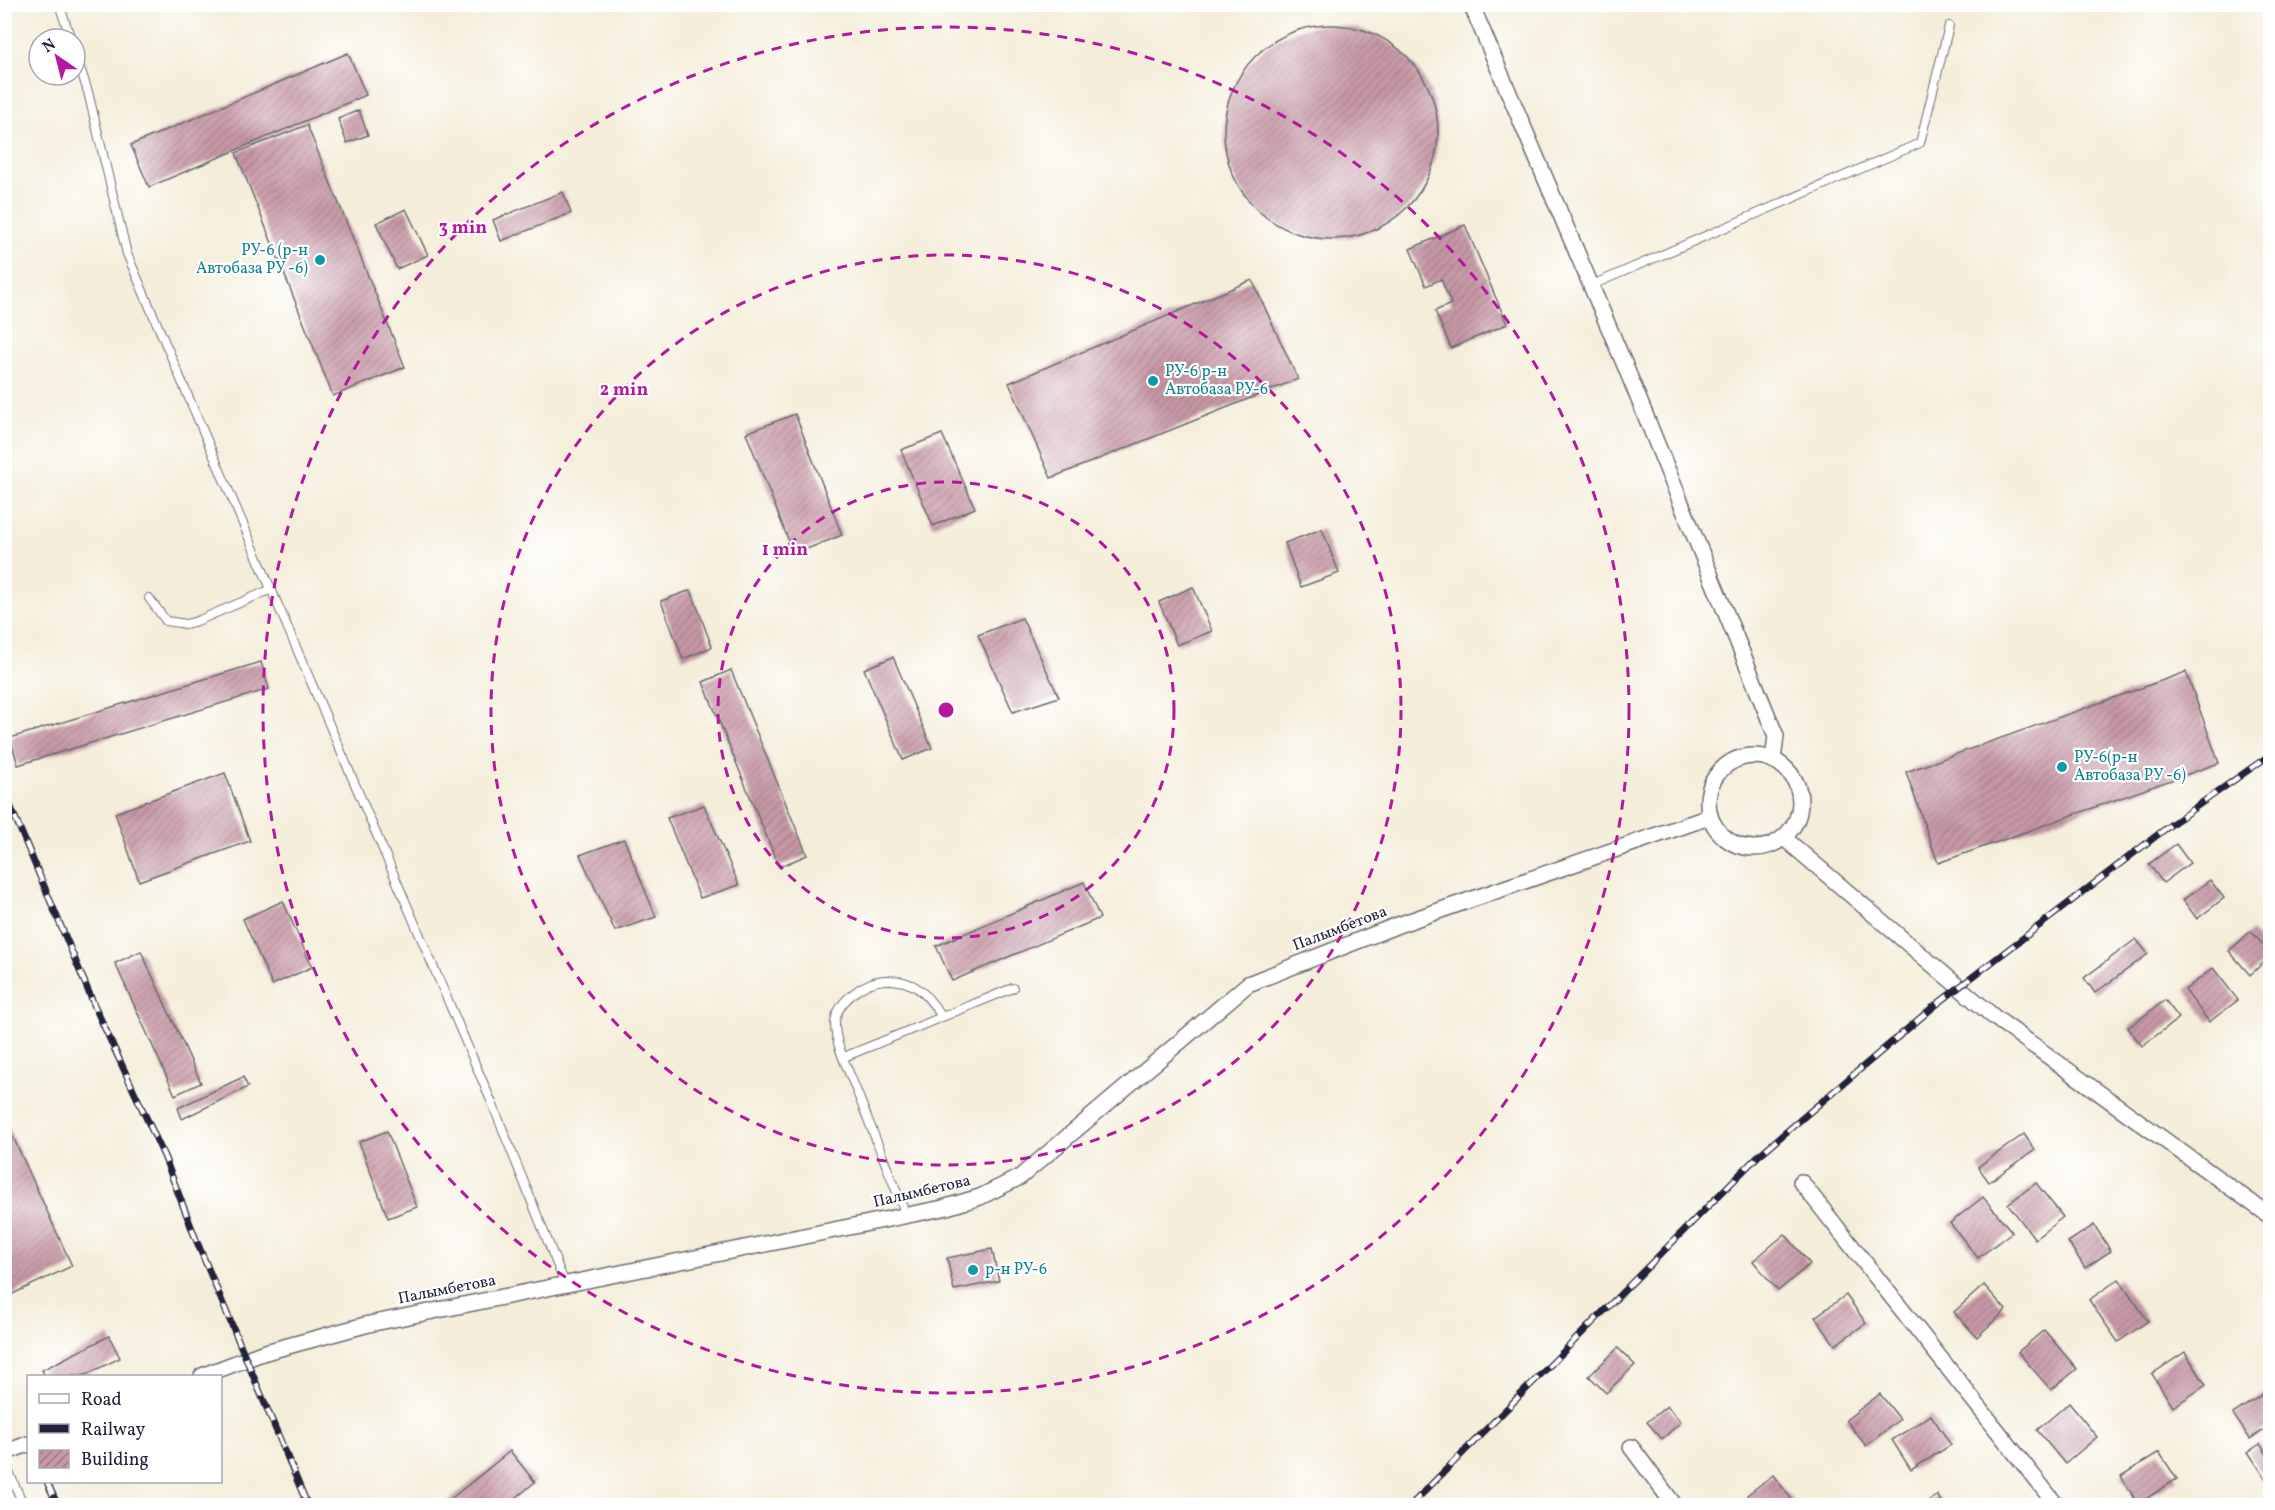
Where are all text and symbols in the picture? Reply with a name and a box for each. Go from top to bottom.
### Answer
north arrow [27,27,87,87]
text: N [38,34,61,59]
text: 3 min [439,216,487,241]
place label: РУ-6 (р-н Автобаза РУ -6) [196,240,308,280]
marker: РУ-6 (р-н Автобаза РУ -6) [313,253,327,267]
place label: РУ-6 р-н Автобаза РУ-6 [1165,361,1268,401]
marker: РУ-6 р-н Автобаза РУ-6 [1146,374,1160,388]
text: 2 min [600,378,648,403]
text: 1 min [762,538,808,563]
centre of rings [936,700,956,720]
place label: РУ-6(р-н Автобаза РУ -6) [2074,747,2186,787]
marker: РУ-6(р-н Автобаза РУ -6) [2055,760,2069,774]
street label: Палымбетова [1290,901,1390,957]
street label: Палымбетова [871,1170,973,1214]
place label: р-н РУ-6 [985,1259,1047,1281]
marker: р-н РУ-6 [966,1263,980,1277]
street label: Палымбетова [396,1270,498,1310]
legend [27,1375,222,1483]
text: Road [81,1388,122,1413]
text: Railway [81,1418,145,1443]
text: Building [81,1448,149,1473]

